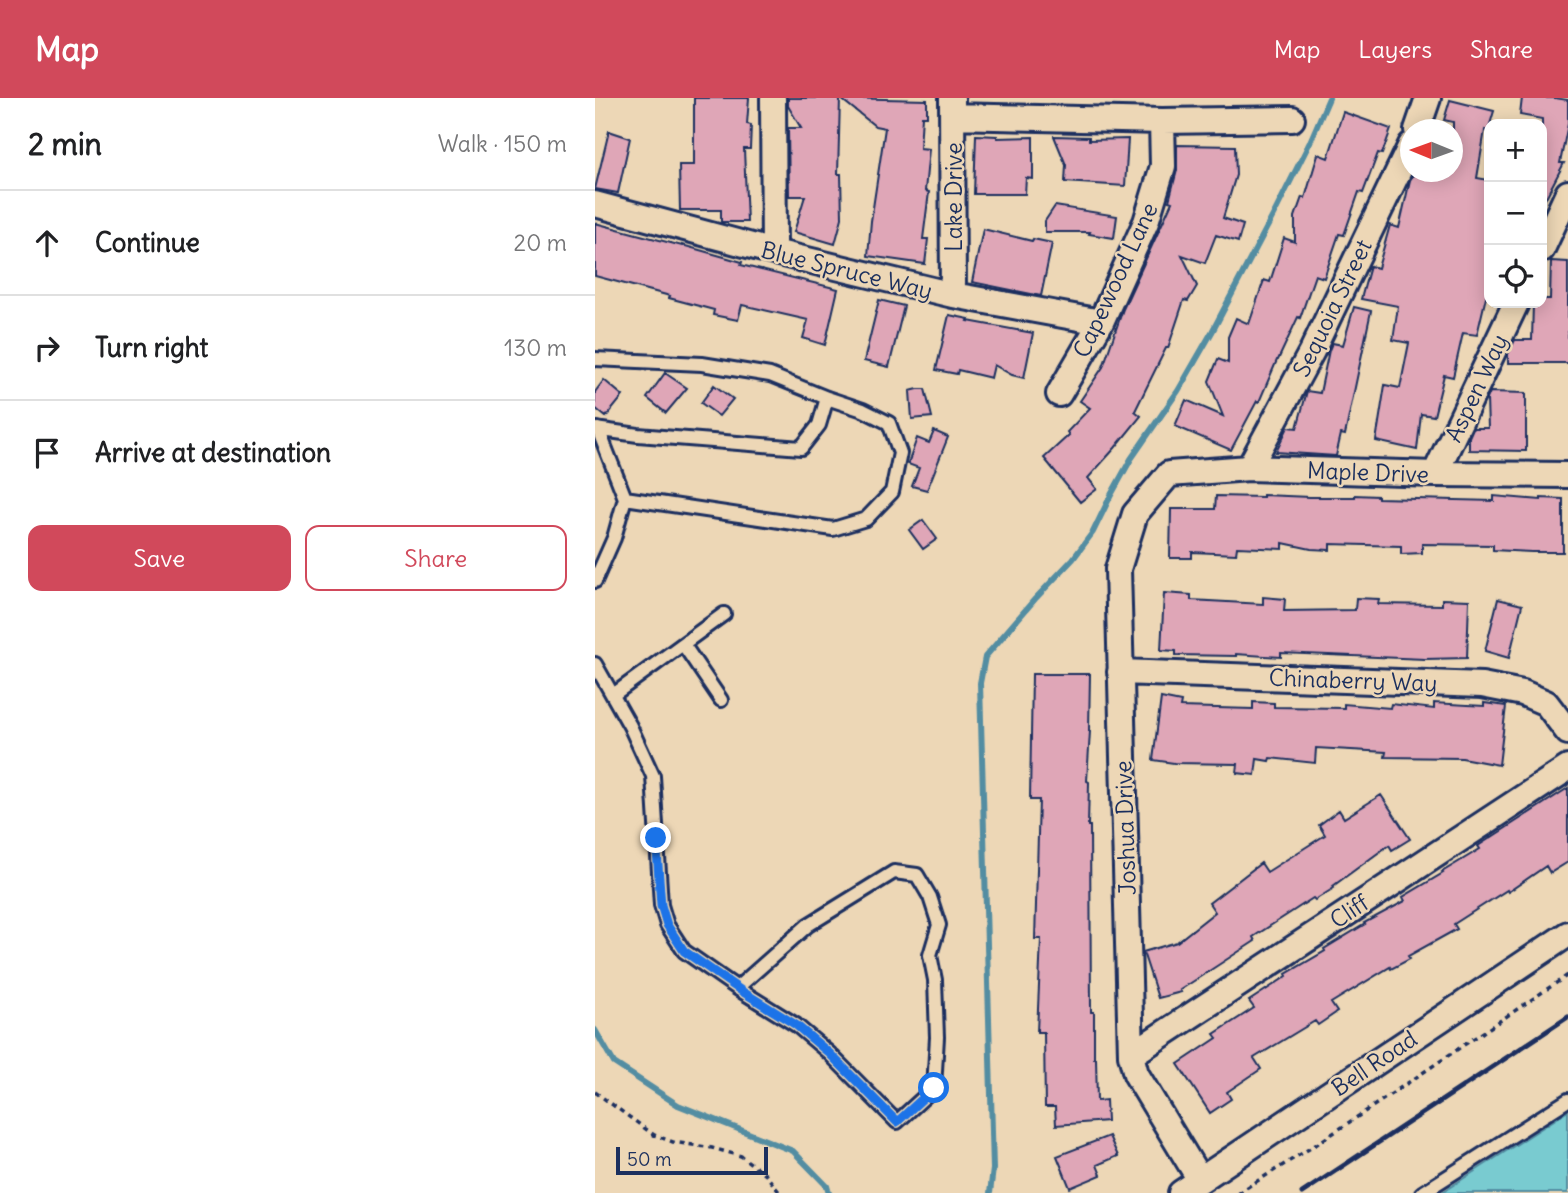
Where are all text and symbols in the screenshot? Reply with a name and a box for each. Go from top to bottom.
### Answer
text: Map [35,28,99,70]
text: Map [1274,34,1320,64]
text: Layers [1358,34,1432,64]
text: Share [1470,34,1533,64]
north arrow [1400,119,1463,182]
map controls [1484,119,1547,308]
button: + [1484,119,1547,182]
text: 2 min [28,125,102,163]
text: Walk · 150 m [438,129,567,158]
street label: Lake Drive [939,142,968,252]
button: − [1484,182,1547,245]
street label: Capewood Lane [1066,198,1164,362]
icon: ahead [28,224,66,262]
text: Continue [95,226,200,259]
text: 20 m [514,228,567,257]
street label: Sequoia Street [1286,234,1378,381]
street label: Blue Spruce Way [758,235,936,305]
button: locate [1484,245,1547,308]
icon: right [28,329,66,367]
street label: Aspen Way [1438,329,1514,447]
text: Turn right [95,331,208,364]
text: 130 m [504,333,567,362]
icon: arrive [28,434,66,472]
text: Arrive at destination [95,436,331,469]
street label: Maple Drive [1306,455,1430,489]
button: Save [28,525,291,591]
button: Share [305,525,567,591]
street label: Chinaberry Way [1268,663,1438,697]
street label: Joshua Drive [1108,760,1142,896]
route end [640,822,671,853]
street label: Cliff [1324,888,1374,934]
street label: Bell Road [1326,1024,1422,1102]
route start [918,1072,949,1103]
scale bar [616,1144,768,1176]
text: 50 m [627,1147,672,1171]

